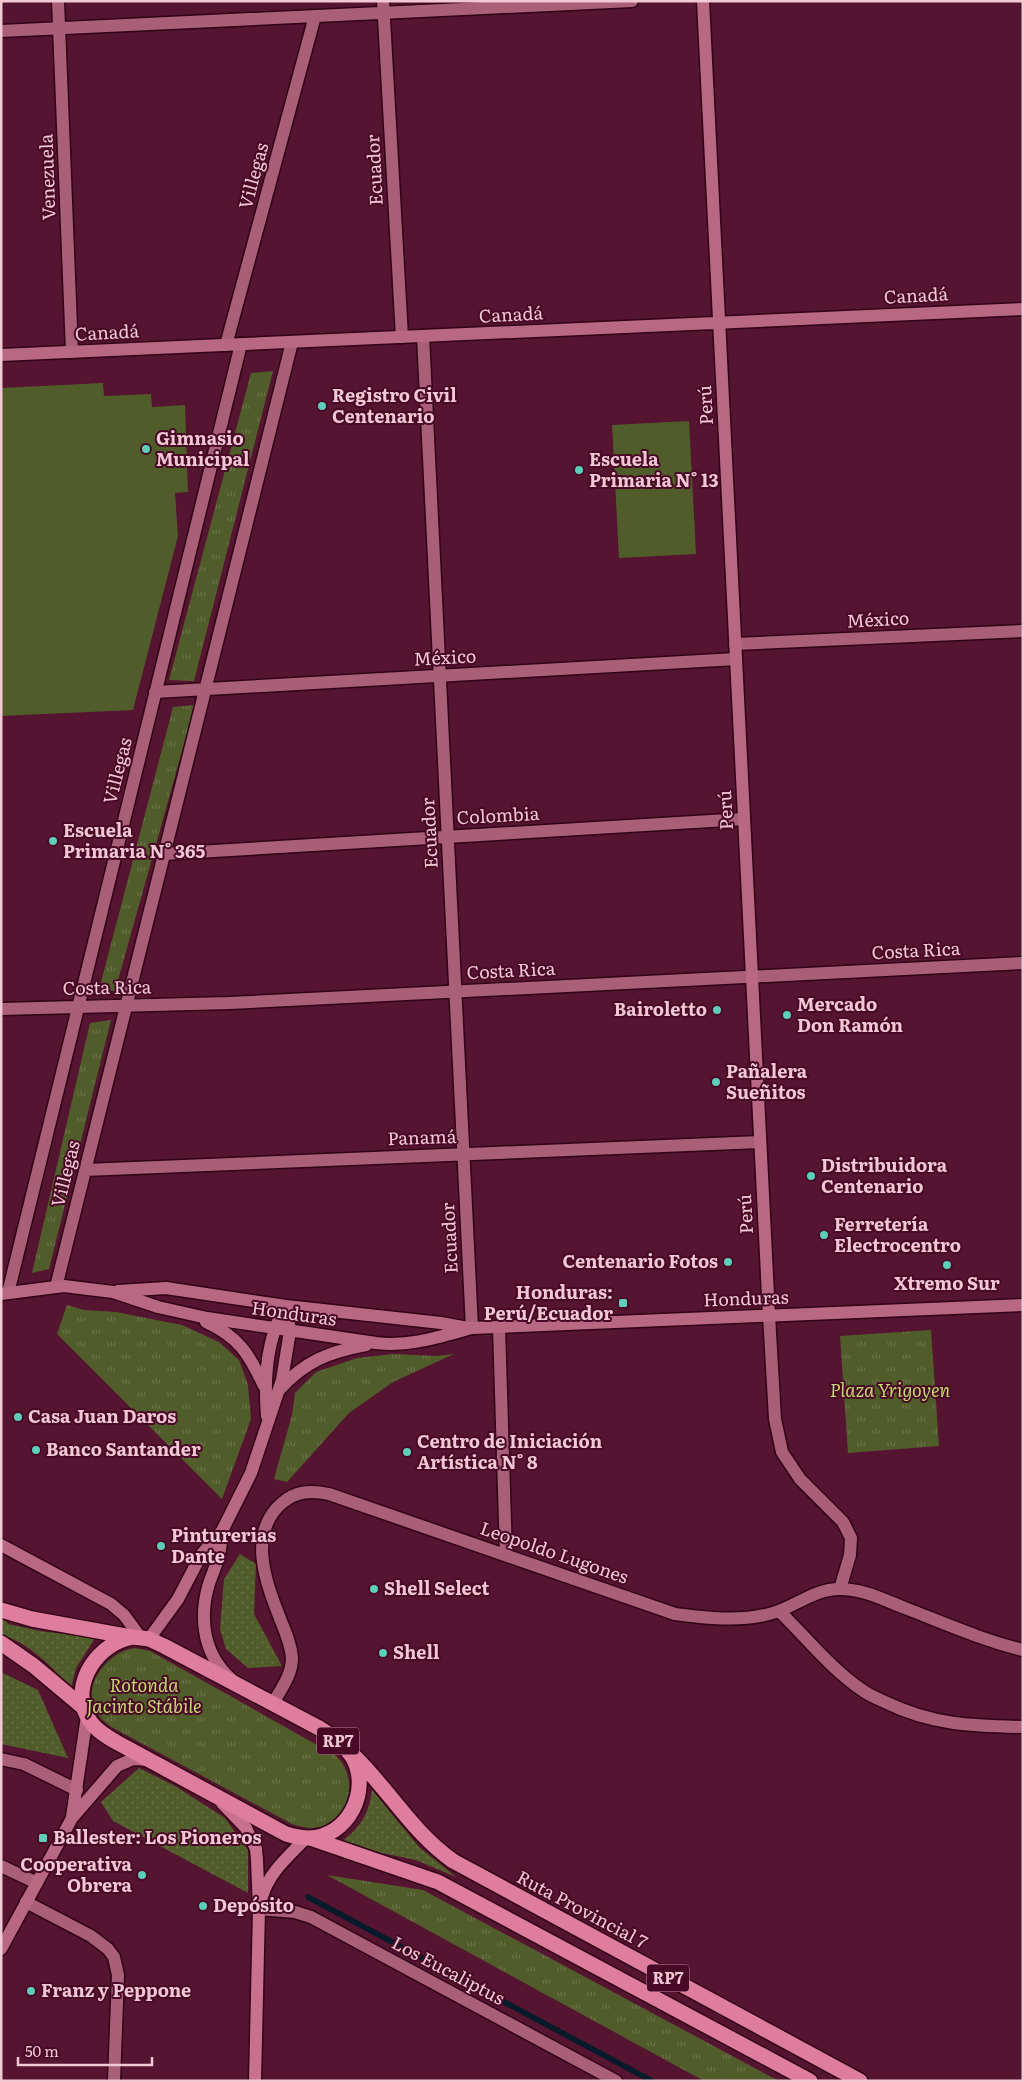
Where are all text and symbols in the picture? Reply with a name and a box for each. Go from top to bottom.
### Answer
street label: Venezuela [31,133,62,221]
street label: Ecuador [358,133,389,206]
street label: Villegas [231,139,274,212]
street label: Canadá [883,279,949,310]
street label: Canadá [478,298,544,329]
street label: Canadá [74,316,140,347]
place label: Registro Civil Centenario [332,381,457,429]
street label: Perú [690,384,719,426]
marker: Registro Civil Centenario [316,400,328,412]
place label: Gimnasio Municipal [156,424,250,472]
marker: Gimnasio Municipal [140,443,152,455]
place label: Escuela Primaria N° 13 [589,445,718,493]
marker: Escuela Primaria N° 13 [573,464,585,476]
street label: México [846,603,910,634]
street label: México [413,641,477,672]
street label: Villegas [95,734,138,807]
street label: Perú [710,789,739,831]
street label: Ecuador [413,796,444,869]
street label: Colombia [456,799,540,830]
place label: Escuela Primaria N° 365 [63,816,205,864]
marker: Escuela Primaria N° 365 [47,835,59,847]
street label: Costa Rica [871,934,961,965]
street label: Costa Rica [466,954,556,985]
street label: Costa Rica [62,972,152,1001]
place label: Mercado Don Ramón [797,990,904,1038]
place label: Bairoletto [614,995,707,1022]
marker: Bairoletto [711,1004,723,1016]
marker: Mercado Don Ramón [781,1009,793,1021]
place label: Pañalera Sueñitos [726,1057,808,1105]
marker: Pañalera Sueñitos [710,1076,722,1088]
street label: Panamá [387,1122,457,1151]
street label: Villegas [43,1137,86,1210]
place label: Distribuidora Centenario [821,1151,948,1199]
marker: Distribuidora Centenario [805,1170,817,1182]
street label: Perú [730,1193,759,1235]
street label: Ecuador [433,1201,464,1274]
place label: Ferretería Electrocentro [834,1210,961,1258]
marker: Ferretería Electrocentro [818,1229,830,1241]
place label: Centenario Fotos [562,1247,718,1274]
marker: Centenario Fotos [722,1256,734,1268]
marker: Xtremo Sur [941,1259,953,1271]
place label: Xtremo Sur [894,1269,1000,1296]
place label: Honduras: Perú/Ecuador [484,1278,613,1326]
street label: Honduras [703,1283,789,1312]
street label: Honduras [250,1293,338,1332]
marker: Honduras: Perú/Ecuador [617,1297,629,1309]
park label: Plaza Yrigoyen [830,1376,951,1403]
place label: Casa Juan Daros [28,1402,176,1429]
marker: Casa Juan Daros [12,1411,24,1423]
place label: Centro de Iniciación Artística N° 8 [417,1427,603,1475]
place label: Banco Santander [46,1435,201,1462]
marker: Banco Santander [30,1444,42,1456]
marker: Centro de Iniciación Artística N° 8 [401,1446,413,1458]
street label: Leopoldo Lugones [477,1514,632,1590]
place label: Pinturerias Dante [171,1521,276,1569]
marker: Pinturerias Dante [155,1540,167,1552]
place label: Shell Select [384,1574,490,1601]
marker: Shell Select [368,1583,380,1595]
place label: Shell [393,1638,440,1665]
marker: Shell [377,1647,389,1659]
park label: Rotonda Jacinto Stábile [86,1671,202,1719]
road number: RP7 [317,1728,359,1754]
place label: Ballester: Los Pioneros [53,1823,261,1850]
marker: Ballester: Los Pioneros [37,1832,49,1844]
place label: Cooperativa Obrera [20,1850,133,1898]
street label: Ruta Provincial 7 [512,1863,653,1955]
marker: Cooperativa Obrera [136,1869,148,1881]
place label: Depósito [213,1891,294,1918]
marker: Depósito [197,1900,209,1912]
street label: Los Eucaliptus [387,1929,510,2011]
road number: RP7 [647,1965,689,1992]
place label: Franz y Peppone [41,1976,191,2003]
marker: Franz y Peppone [25,1985,37,1997]
scale bar [18,2034,151,2066]
text: 50 m [25,2039,59,2062]

